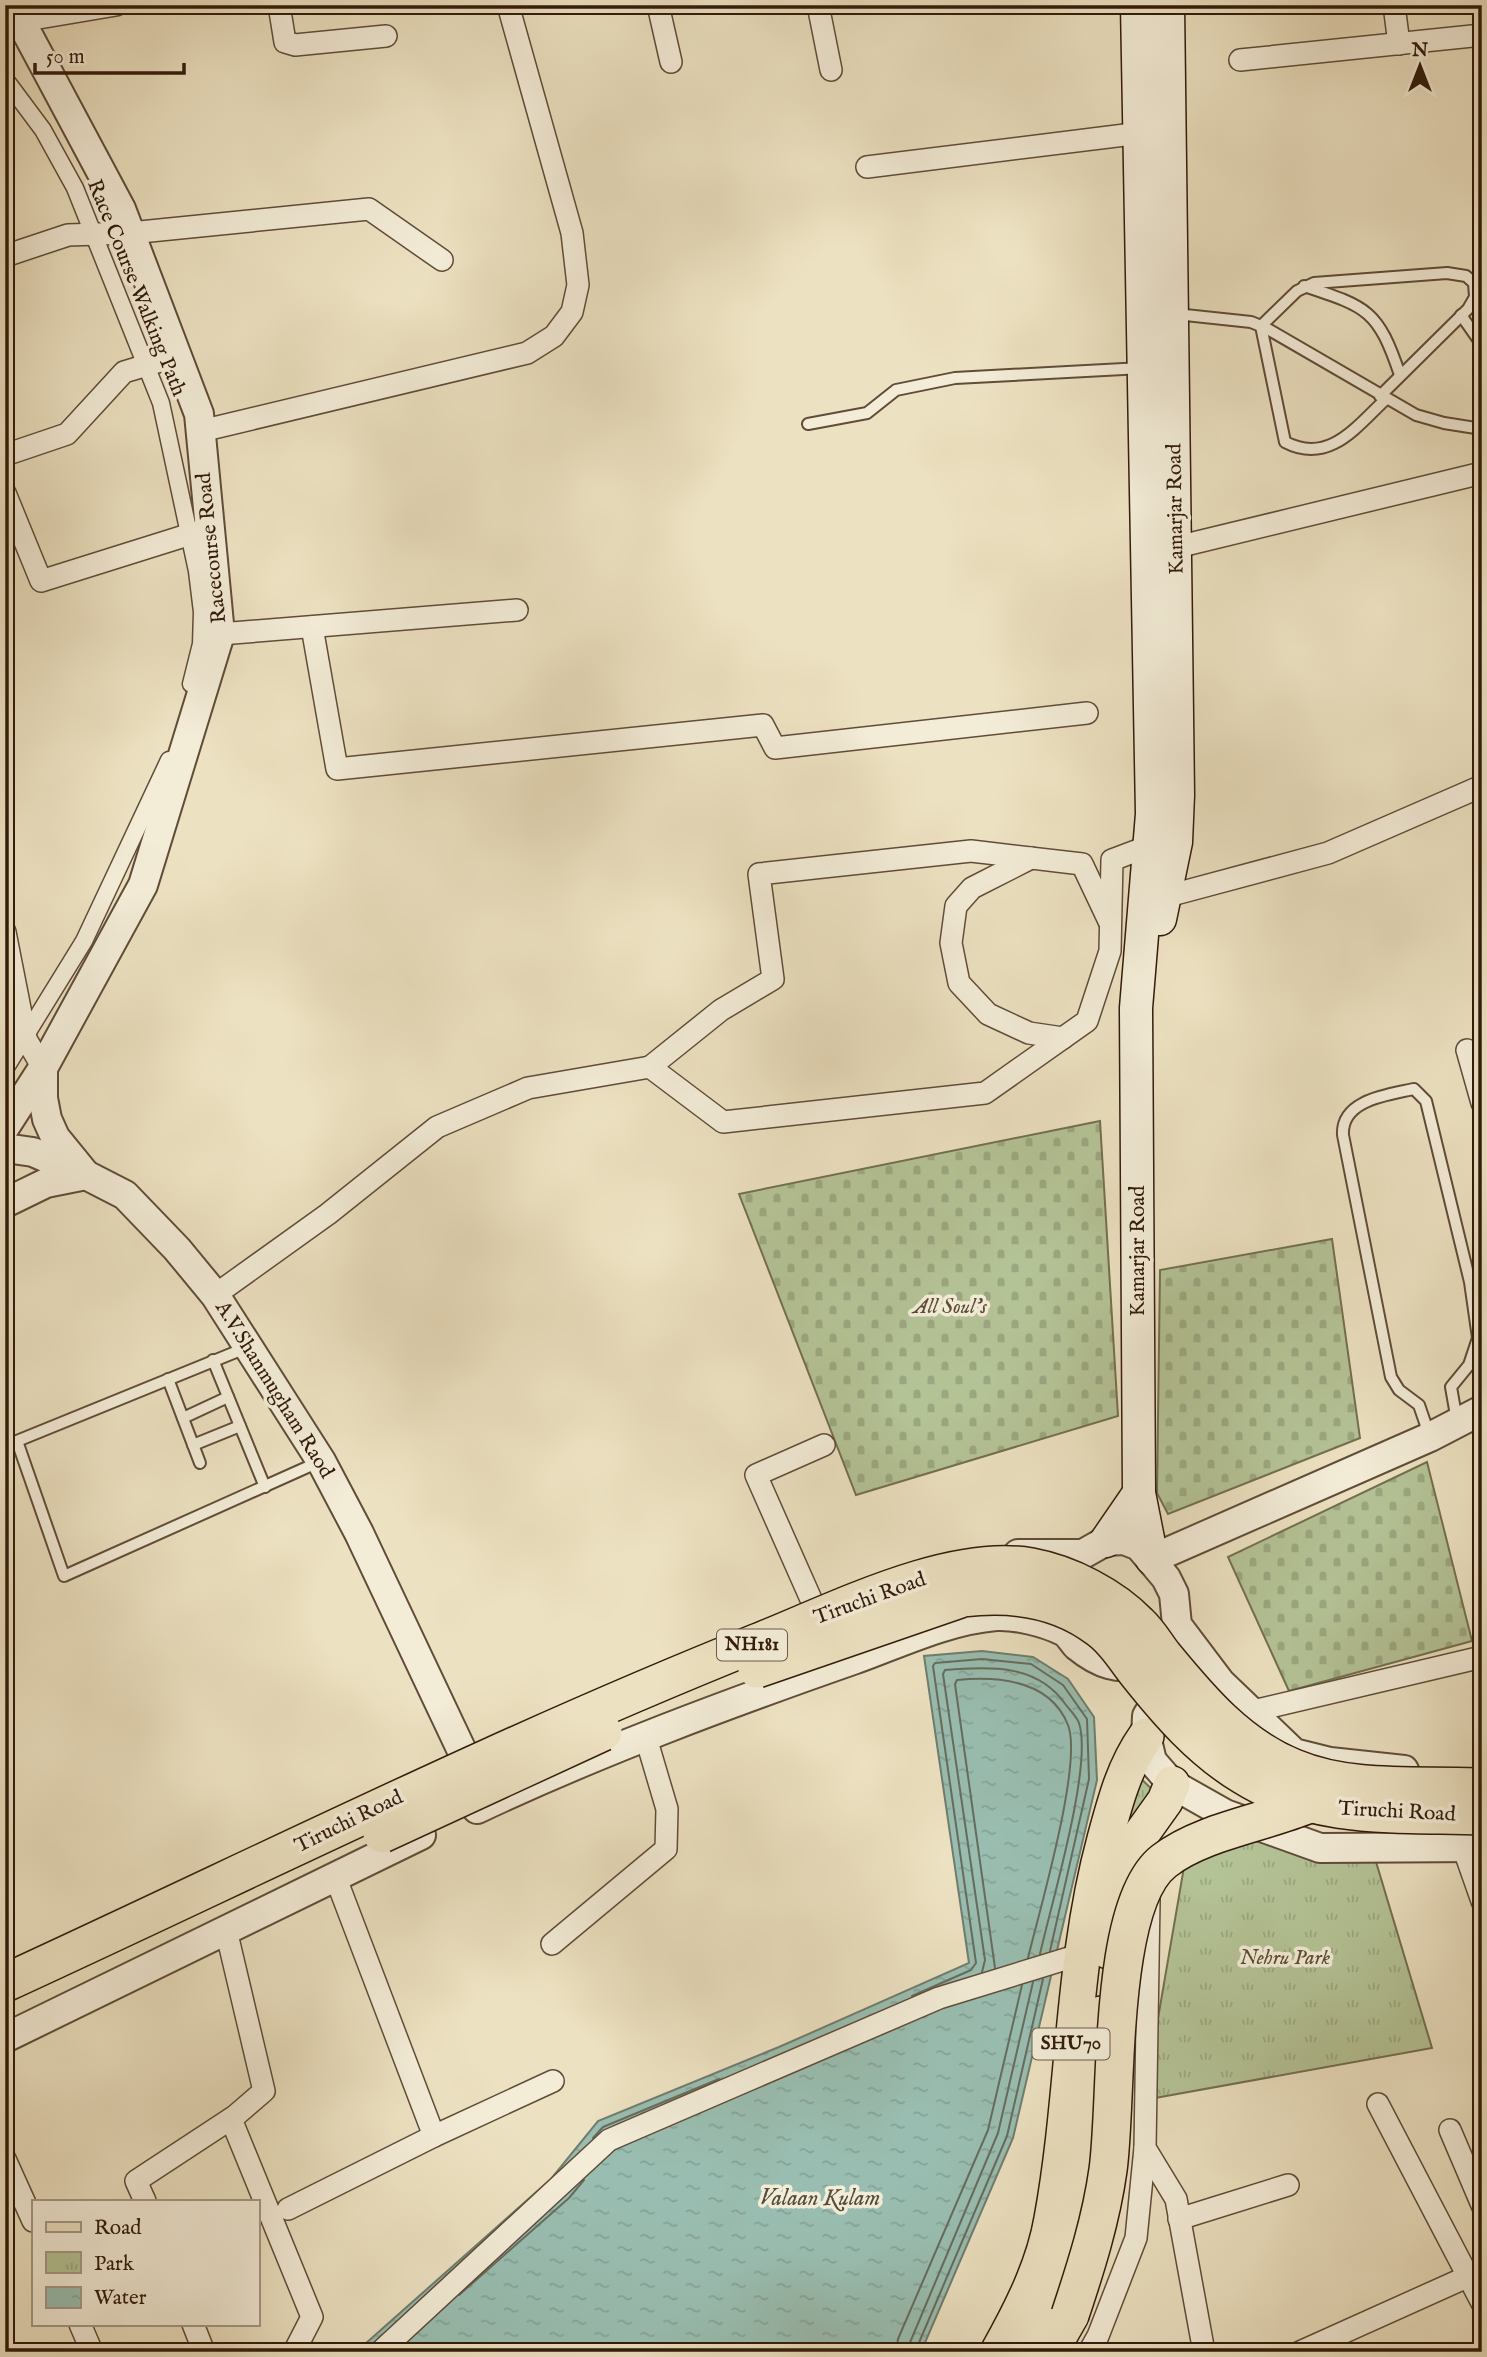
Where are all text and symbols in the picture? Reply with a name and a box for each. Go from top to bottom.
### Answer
scale bar [35,32,184,76]
north arrow [1386,32,1456,102]
text: N [1411,39,1429,63]
text: 50 m [46,44,85,71]
street label: Race Course Walking Path [80,176,192,400]
street label: Kamarjar Road [1161,442,1191,575]
street label: Racecourse Road [191,470,233,625]
street label: Kamarjar Road [1125,1185,1152,1317]
park label: All Soul's [911,1294,988,1321]
street label: A.V.Shanmugham Raod [208,1295,340,1484]
street label: Tiruchi Road [810,1566,931,1632]
road number: NH181 [717,1630,787,1660]
street label: Tiruchi Road [290,1784,408,1860]
street label: Tiruchi Road [1338,1795,1457,1829]
park label: Nehru Park [1240,1945,1331,1972]
road number: SHU70 [1032,2028,1110,2060]
water label: Valaan Kulam [760,2184,880,2213]
legend [32,2200,259,2326]
text: Road [94,2215,142,2242]
text: Park [94,2251,135,2278]
text: Water [94,2285,147,2312]

